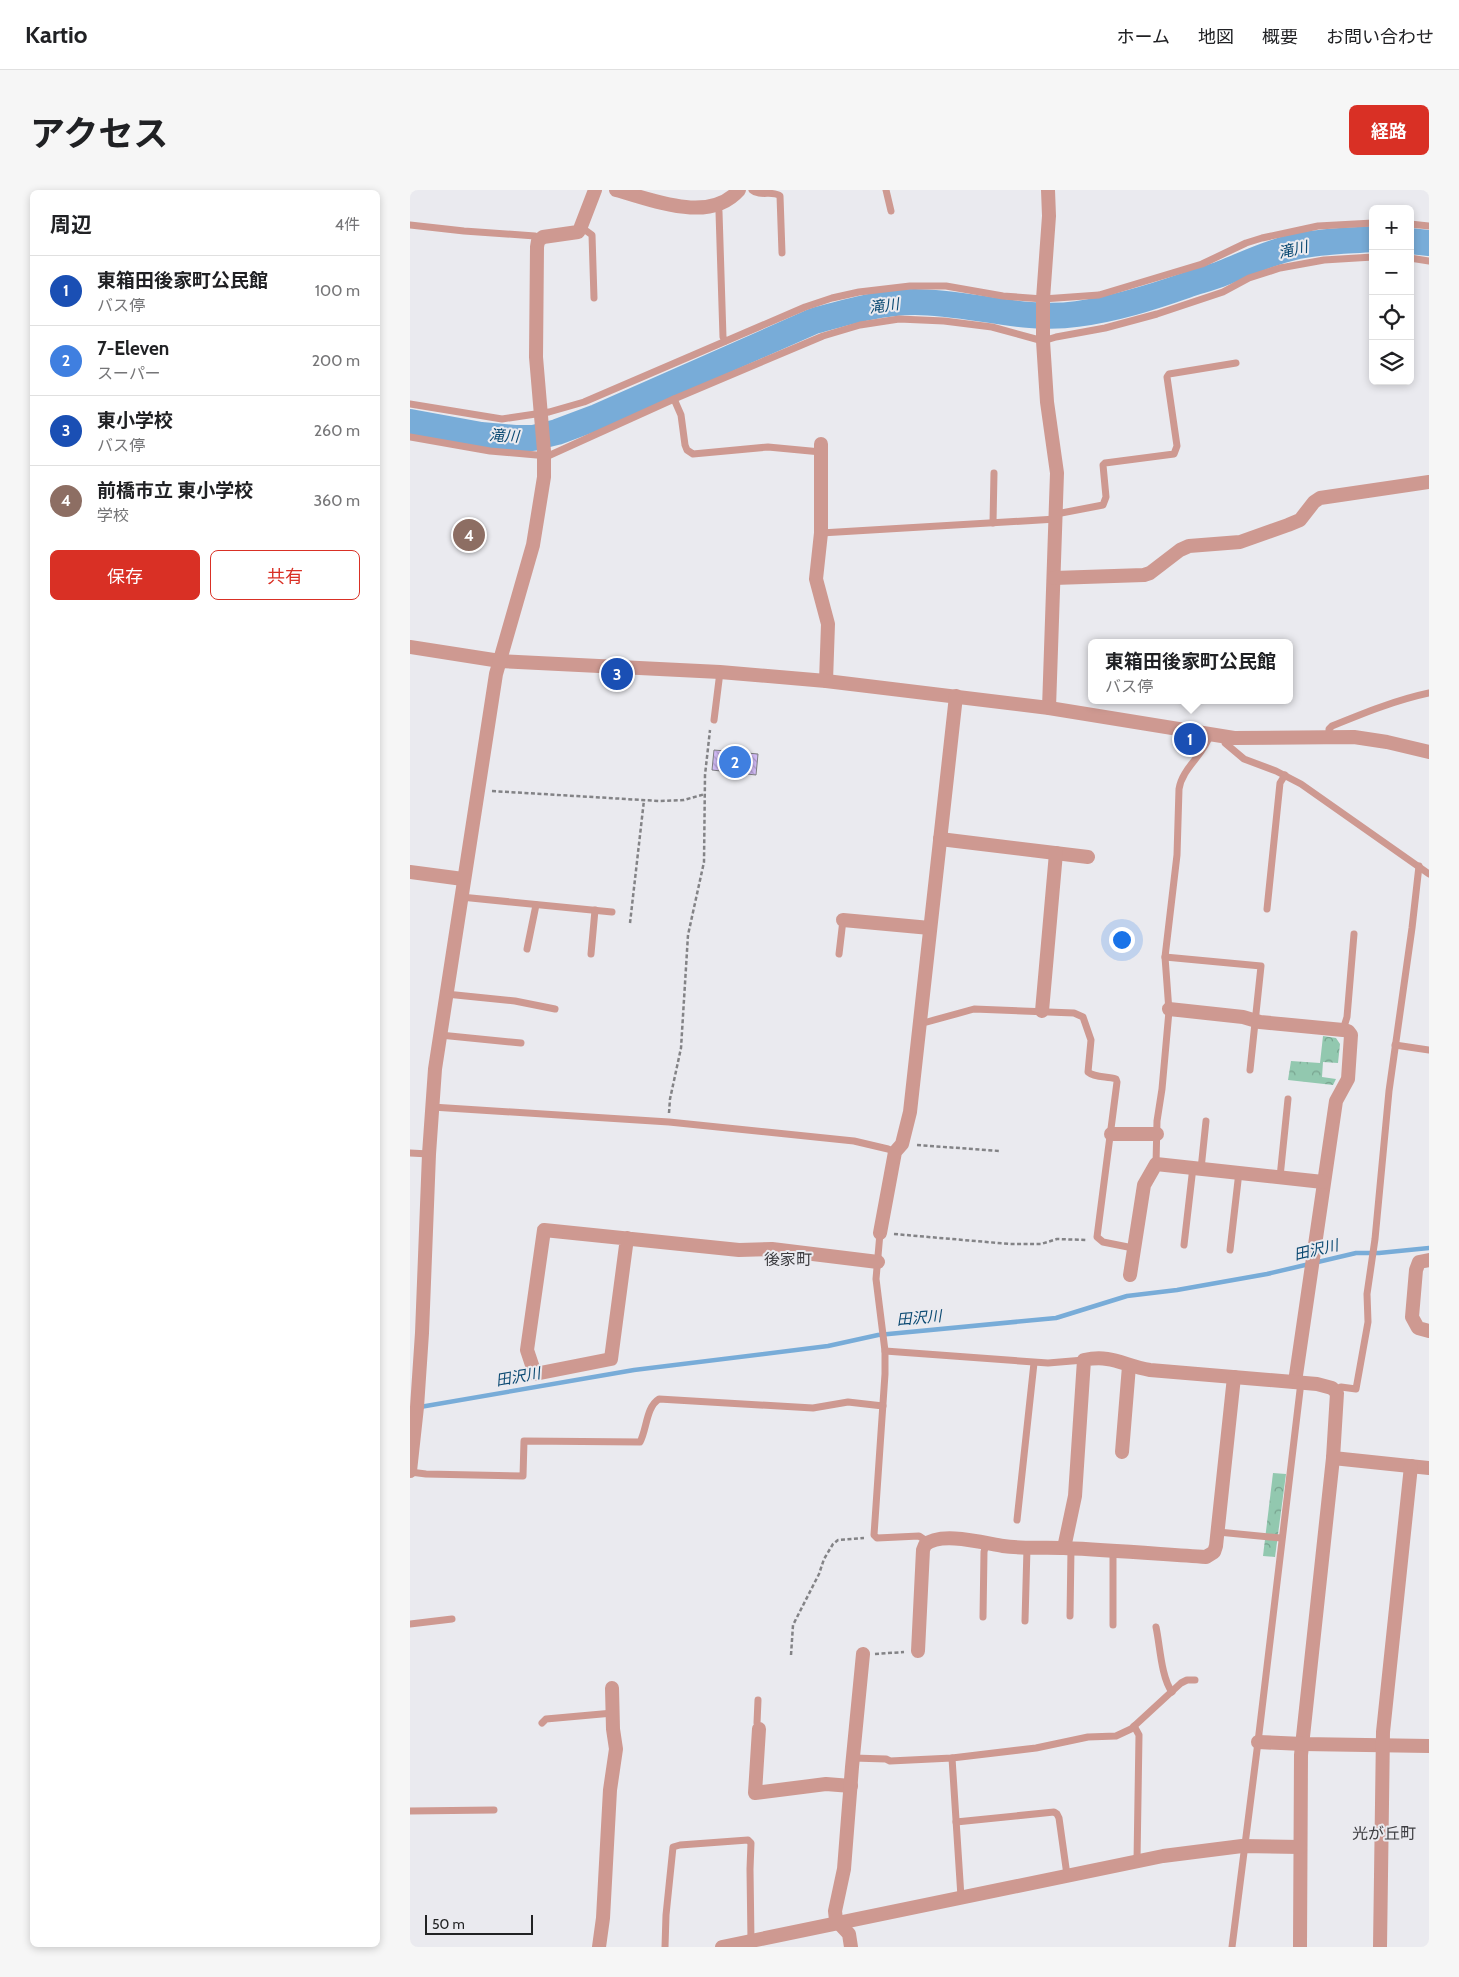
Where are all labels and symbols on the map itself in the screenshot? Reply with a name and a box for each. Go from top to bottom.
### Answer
water label: 滝川 [1276,237,1312,262]
water label: 滝川 [868,295,902,317]
water label: 滝川 [489,426,521,446]
pin: 4 [453,516,485,554]
pin: 3 [601,655,633,693]
pin: 1 [1174,720,1206,758]
pin: 2 [719,743,751,781]
your location [1109,927,1135,953]
water label: 田沢川 [1292,1236,1342,1264]
district label: 後家町 [764,1250,812,1269]
water label: 田沢川 [896,1307,944,1329]
water label: 田沢川 [494,1364,544,1390]
district label: 光が丘町 [1352,1824,1416,1843]
scale bar [425,1912,532,1935]

